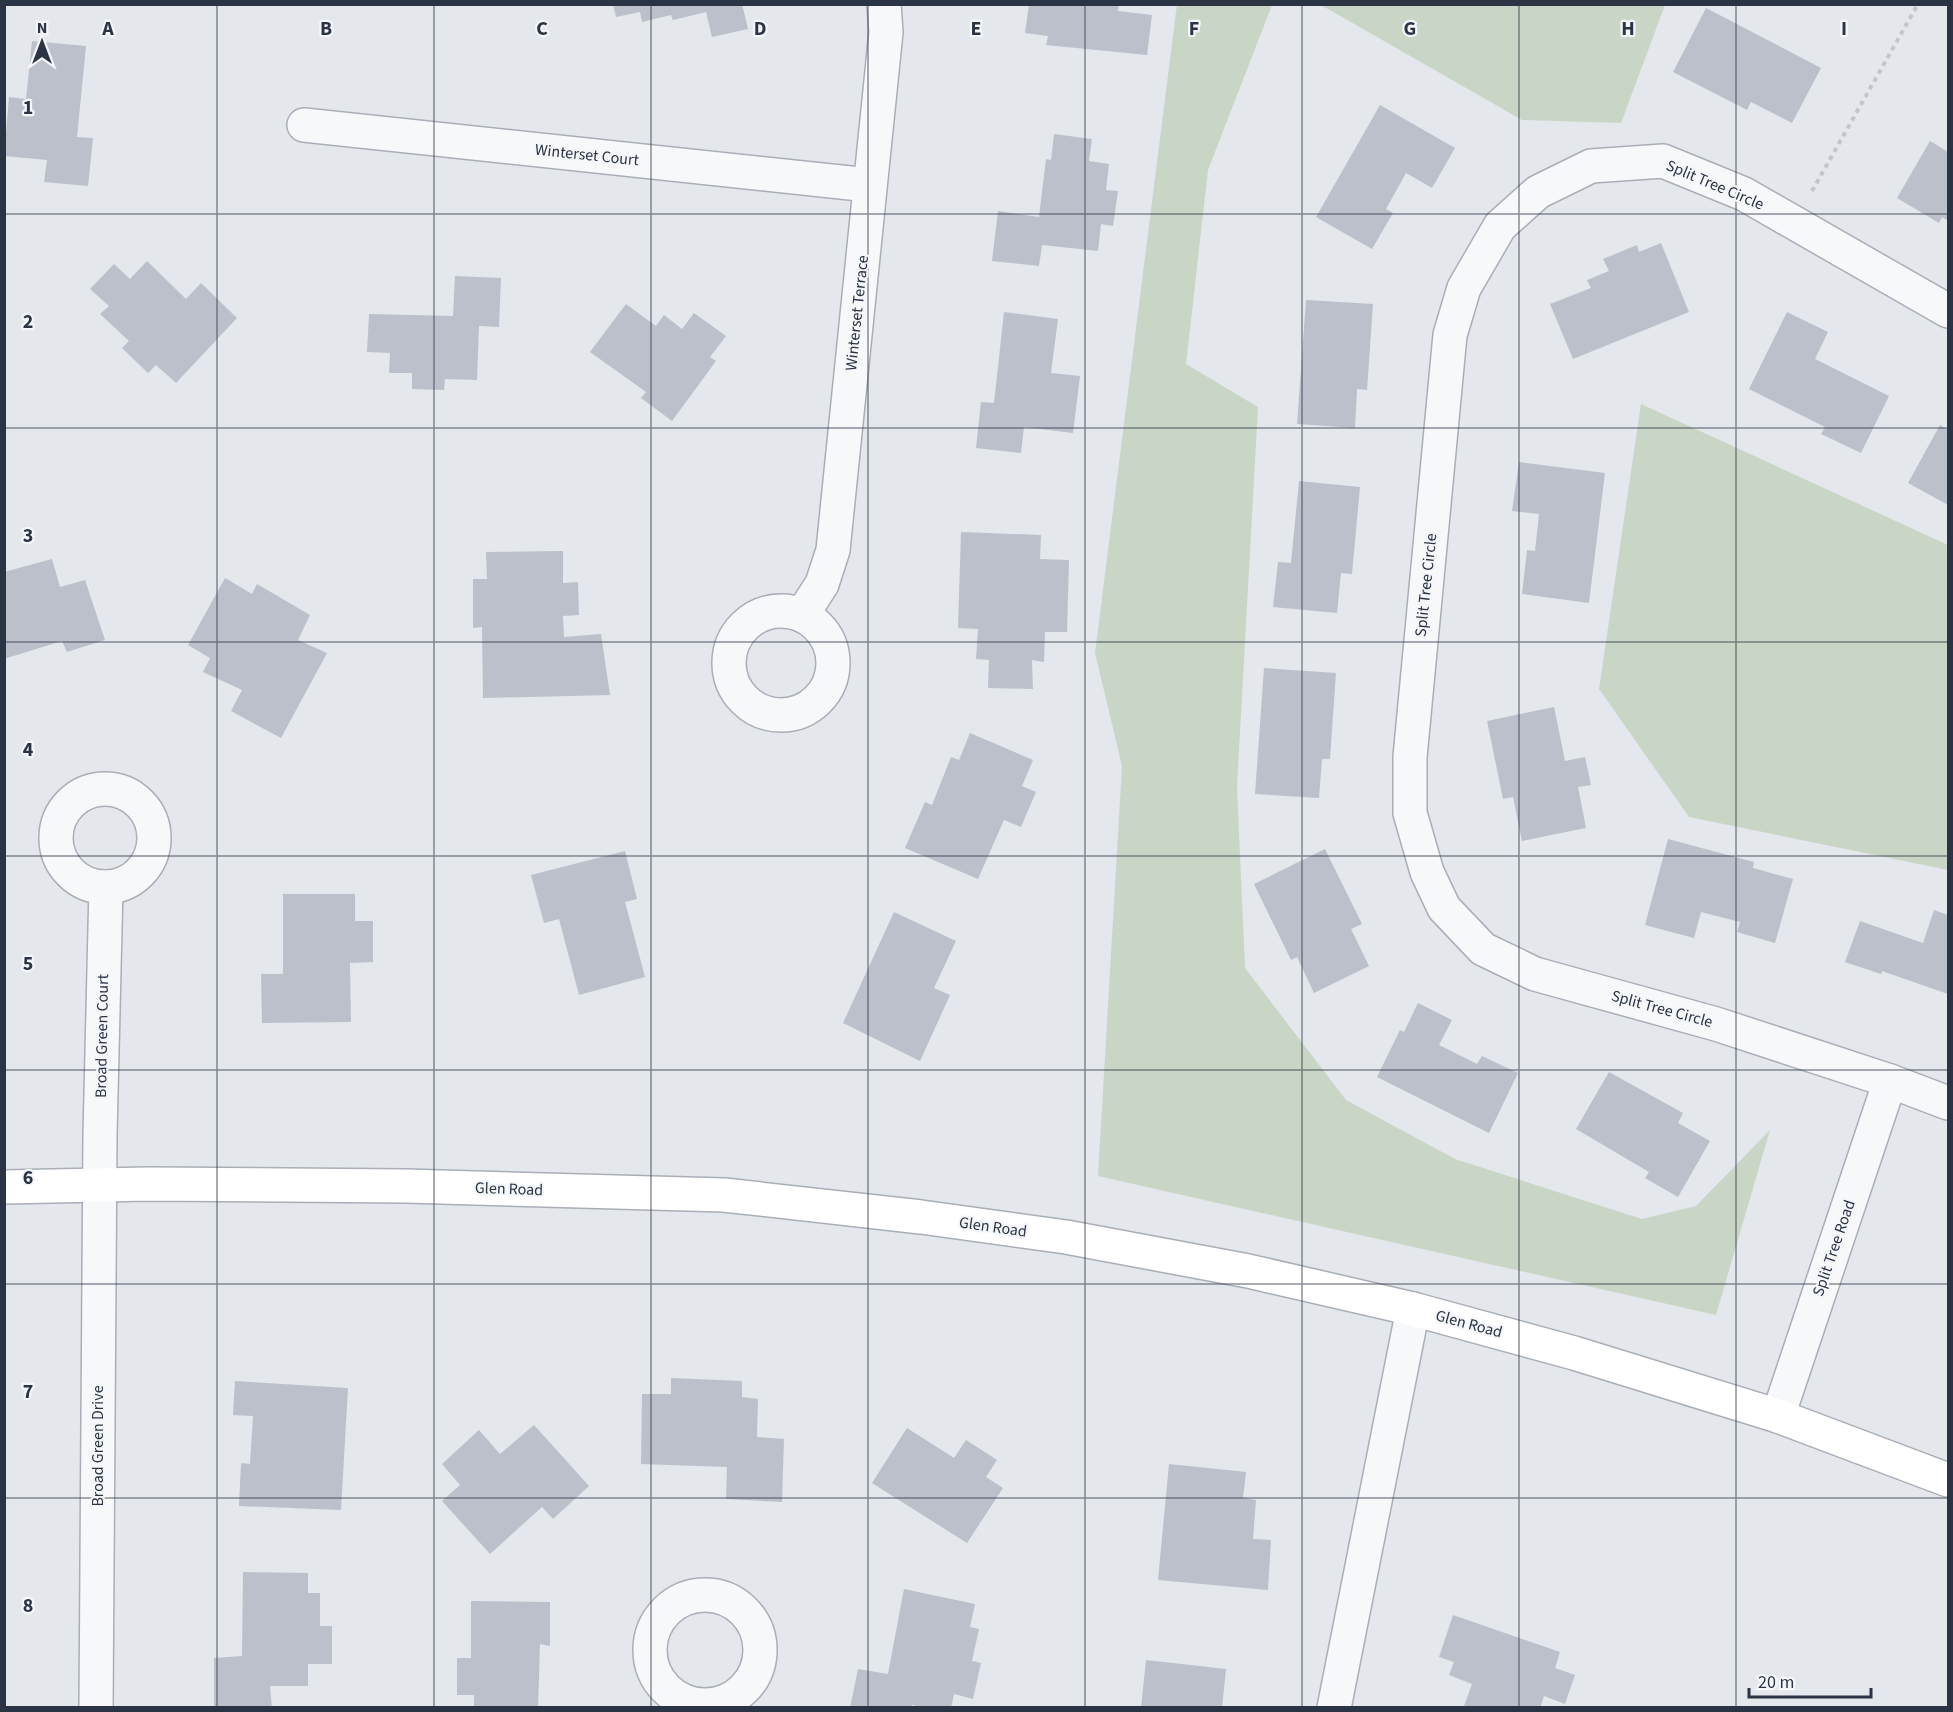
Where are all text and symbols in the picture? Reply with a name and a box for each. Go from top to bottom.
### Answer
north arrow [12,12,72,72]
text: A [101,15,114,43]
text: B [320,15,332,43]
text: C [536,15,548,43]
text: D [754,15,766,43]
text: E [971,15,981,43]
text: F [1189,15,1199,43]
text: G [1404,15,1416,43]
text: H [1621,15,1635,43]
text: I [1841,15,1847,43]
text: N [37,17,47,39]
text: 1 [23,94,33,122]
street label: Winterset Court [534,139,641,171]
street label: Split Tree Circle [1663,155,1767,215]
street label: Winterset Terrace [840,254,874,372]
text: 2 [23,308,33,336]
text: 3 [23,522,33,550]
street label: Split Tree Circle [1410,532,1442,638]
text: 4 [23,736,34,764]
text: 5 [23,950,33,978]
street label: Broad Green Court [90,973,114,1098]
street label: Split Tree Circle [1609,985,1715,1033]
text: 6 [23,1164,33,1192]
street label: Glen Road [475,1177,543,1201]
street label: Split Tree Road [1807,1197,1861,1299]
street label: Glen Road [958,1211,1028,1243]
street label: Glen Road [1433,1305,1505,1343]
text: 7 [23,1378,33,1406]
street label: Broad Green Drive [87,1385,109,1507]
text: 8 [23,1592,33,1620]
scale bar [1749,1661,1870,1699]
text: 20 m [1758,1670,1794,1695]

